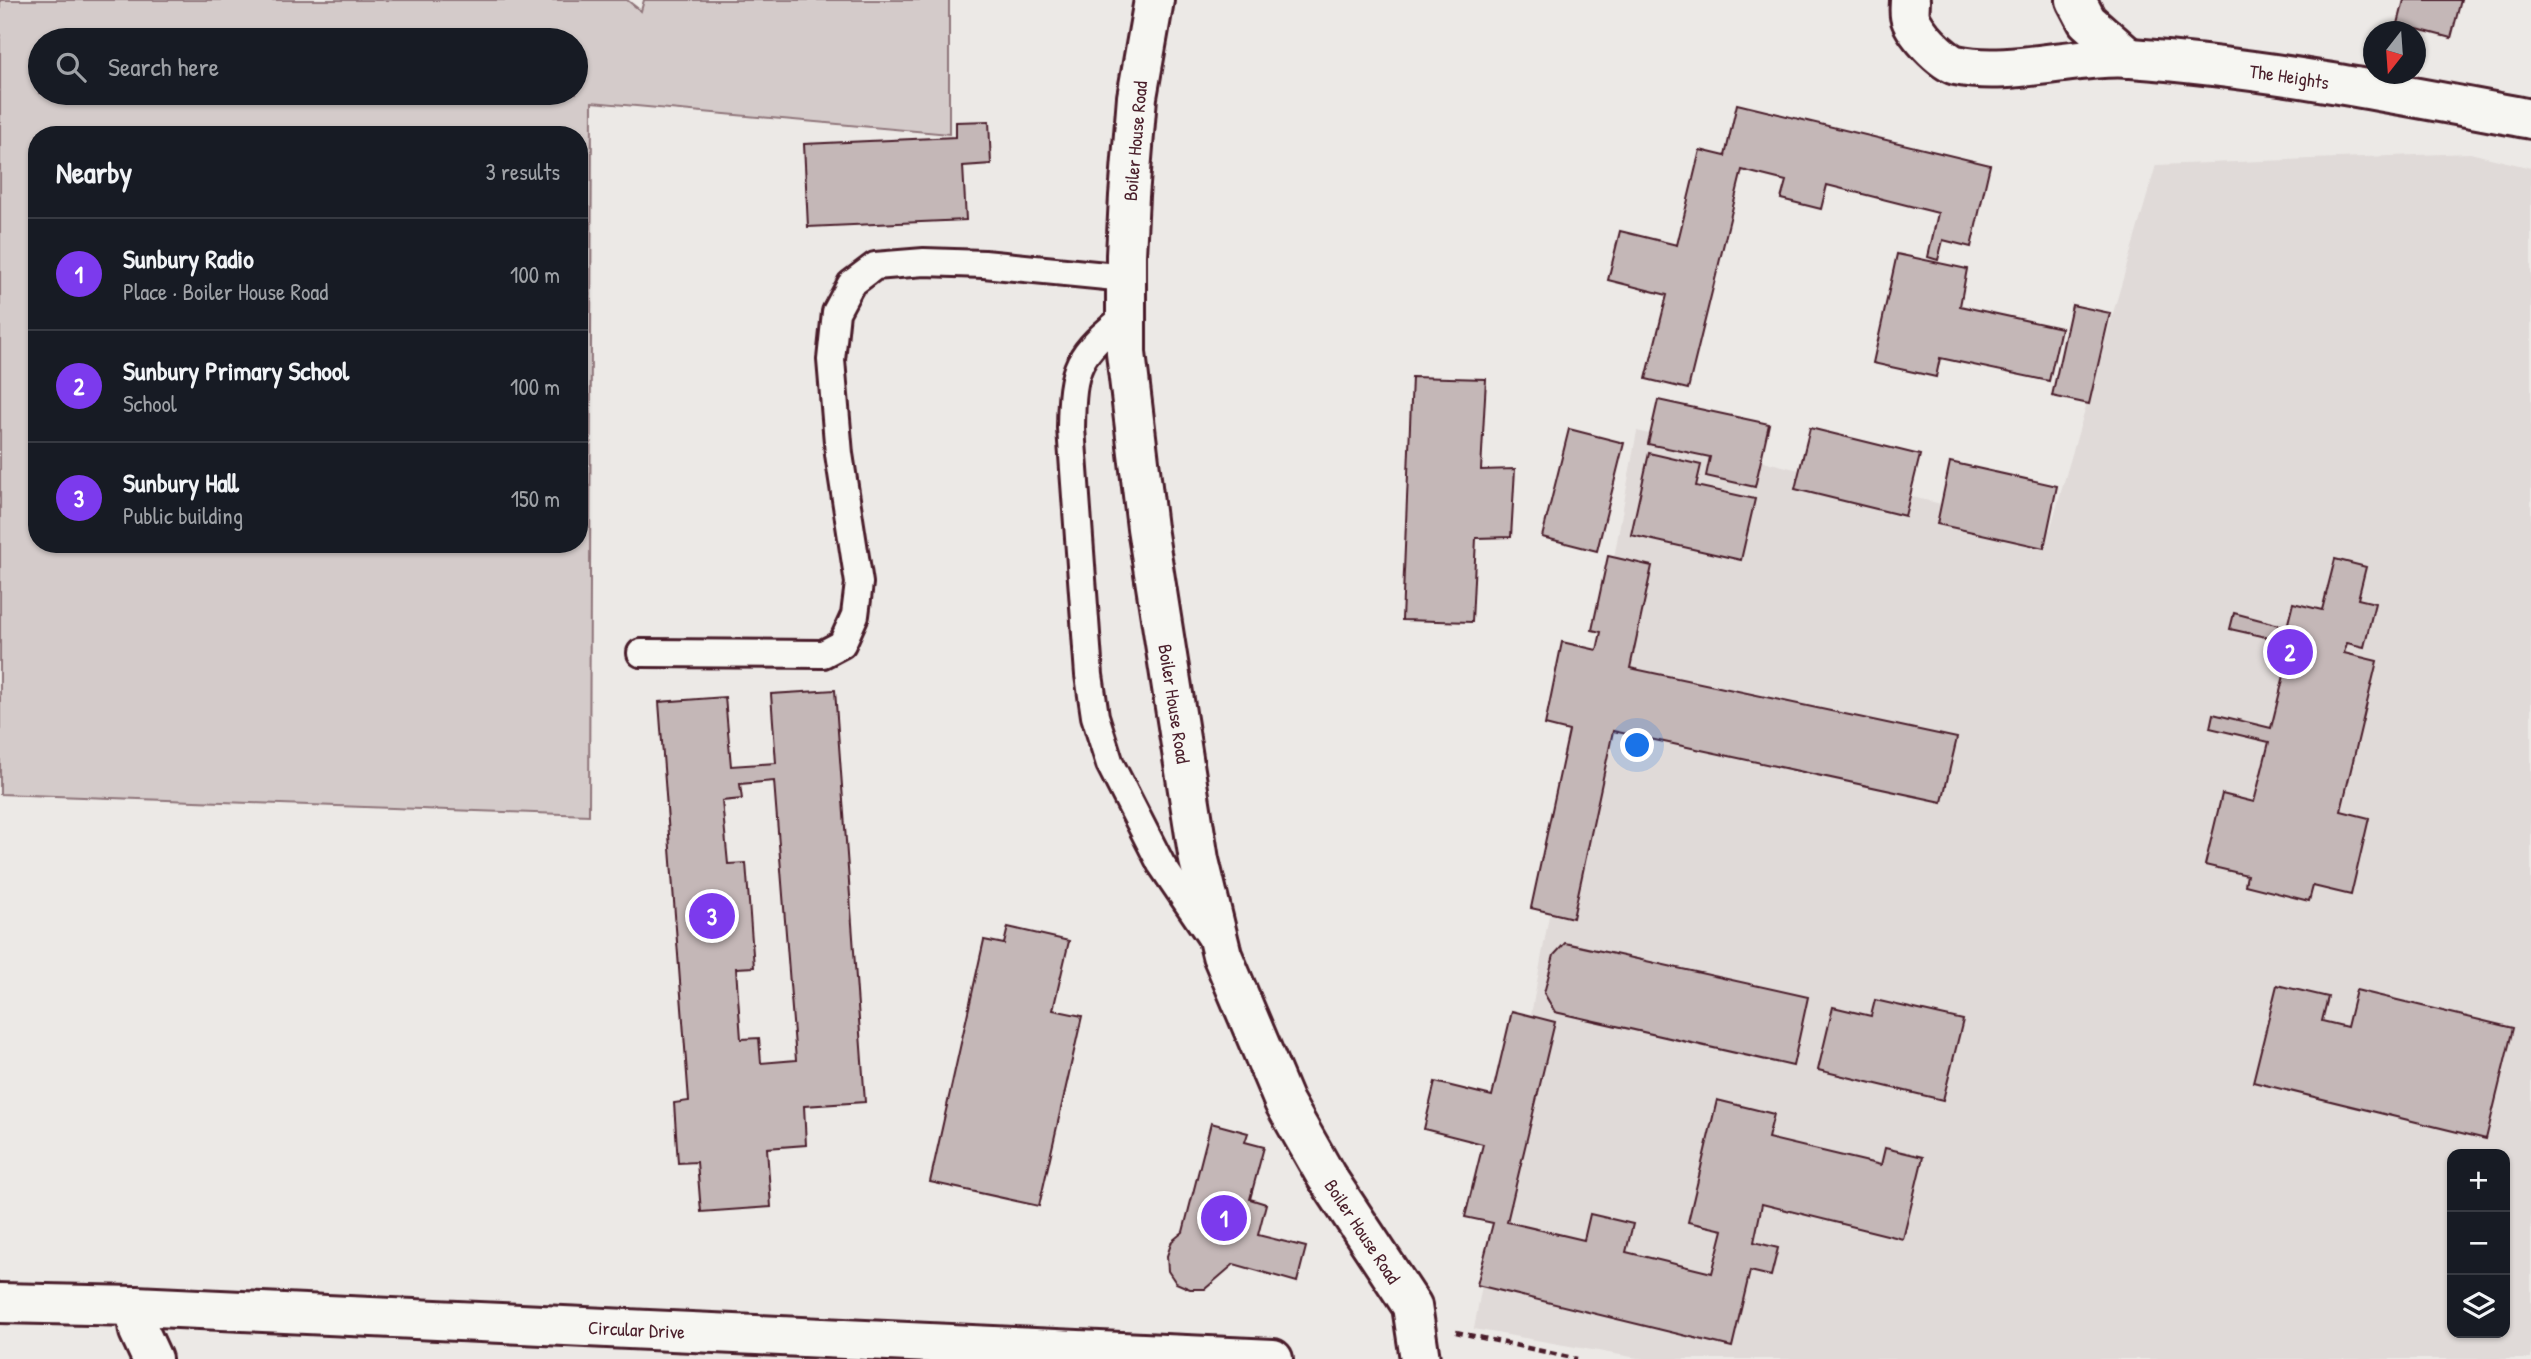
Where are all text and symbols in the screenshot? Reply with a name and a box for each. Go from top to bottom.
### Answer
north arrow [2363,21,2426,84]
search box [28,28,588,105]
icon: search [52,48,90,86]
text: Search here [108,49,219,84]
street label: The Heights [2248,58,2331,95]
street label: Boiler House Road [1117,79,1153,202]
text: Nearby [56,152,132,192]
text: 3 results [485,156,560,187]
text: Sunbury Radio [123,241,254,276]
text: 1 [75,259,83,290]
text: 100 m [510,259,560,290]
text: Place · Boiler House Road [123,276,328,307]
text: Sunbury Primary School [123,353,349,388]
text: 2 [74,371,84,402]
text: 100 m [510,371,560,402]
text: School [123,388,177,419]
text: Sunbury Hall [123,465,239,500]
text: 3 [74,483,84,514]
text: 150 m [511,483,560,514]
text: Public building [123,500,243,531]
pin: 2 [2267,626,2313,678]
street label: Boiler House Road [1152,642,1197,766]
your location [1620,728,1654,762]
pin: 3 [689,890,735,942]
map controls [2447,1149,2510,1338]
button: + [2447,1149,2510,1212]
street label: Boiler House Road [1319,1174,1407,1289]
pin: 1 [1201,1192,1247,1244]
button: − [2447,1212,2510,1275]
button: layers [2447,1275,2510,1338]
street label: Circular Drive [587,1314,686,1345]

